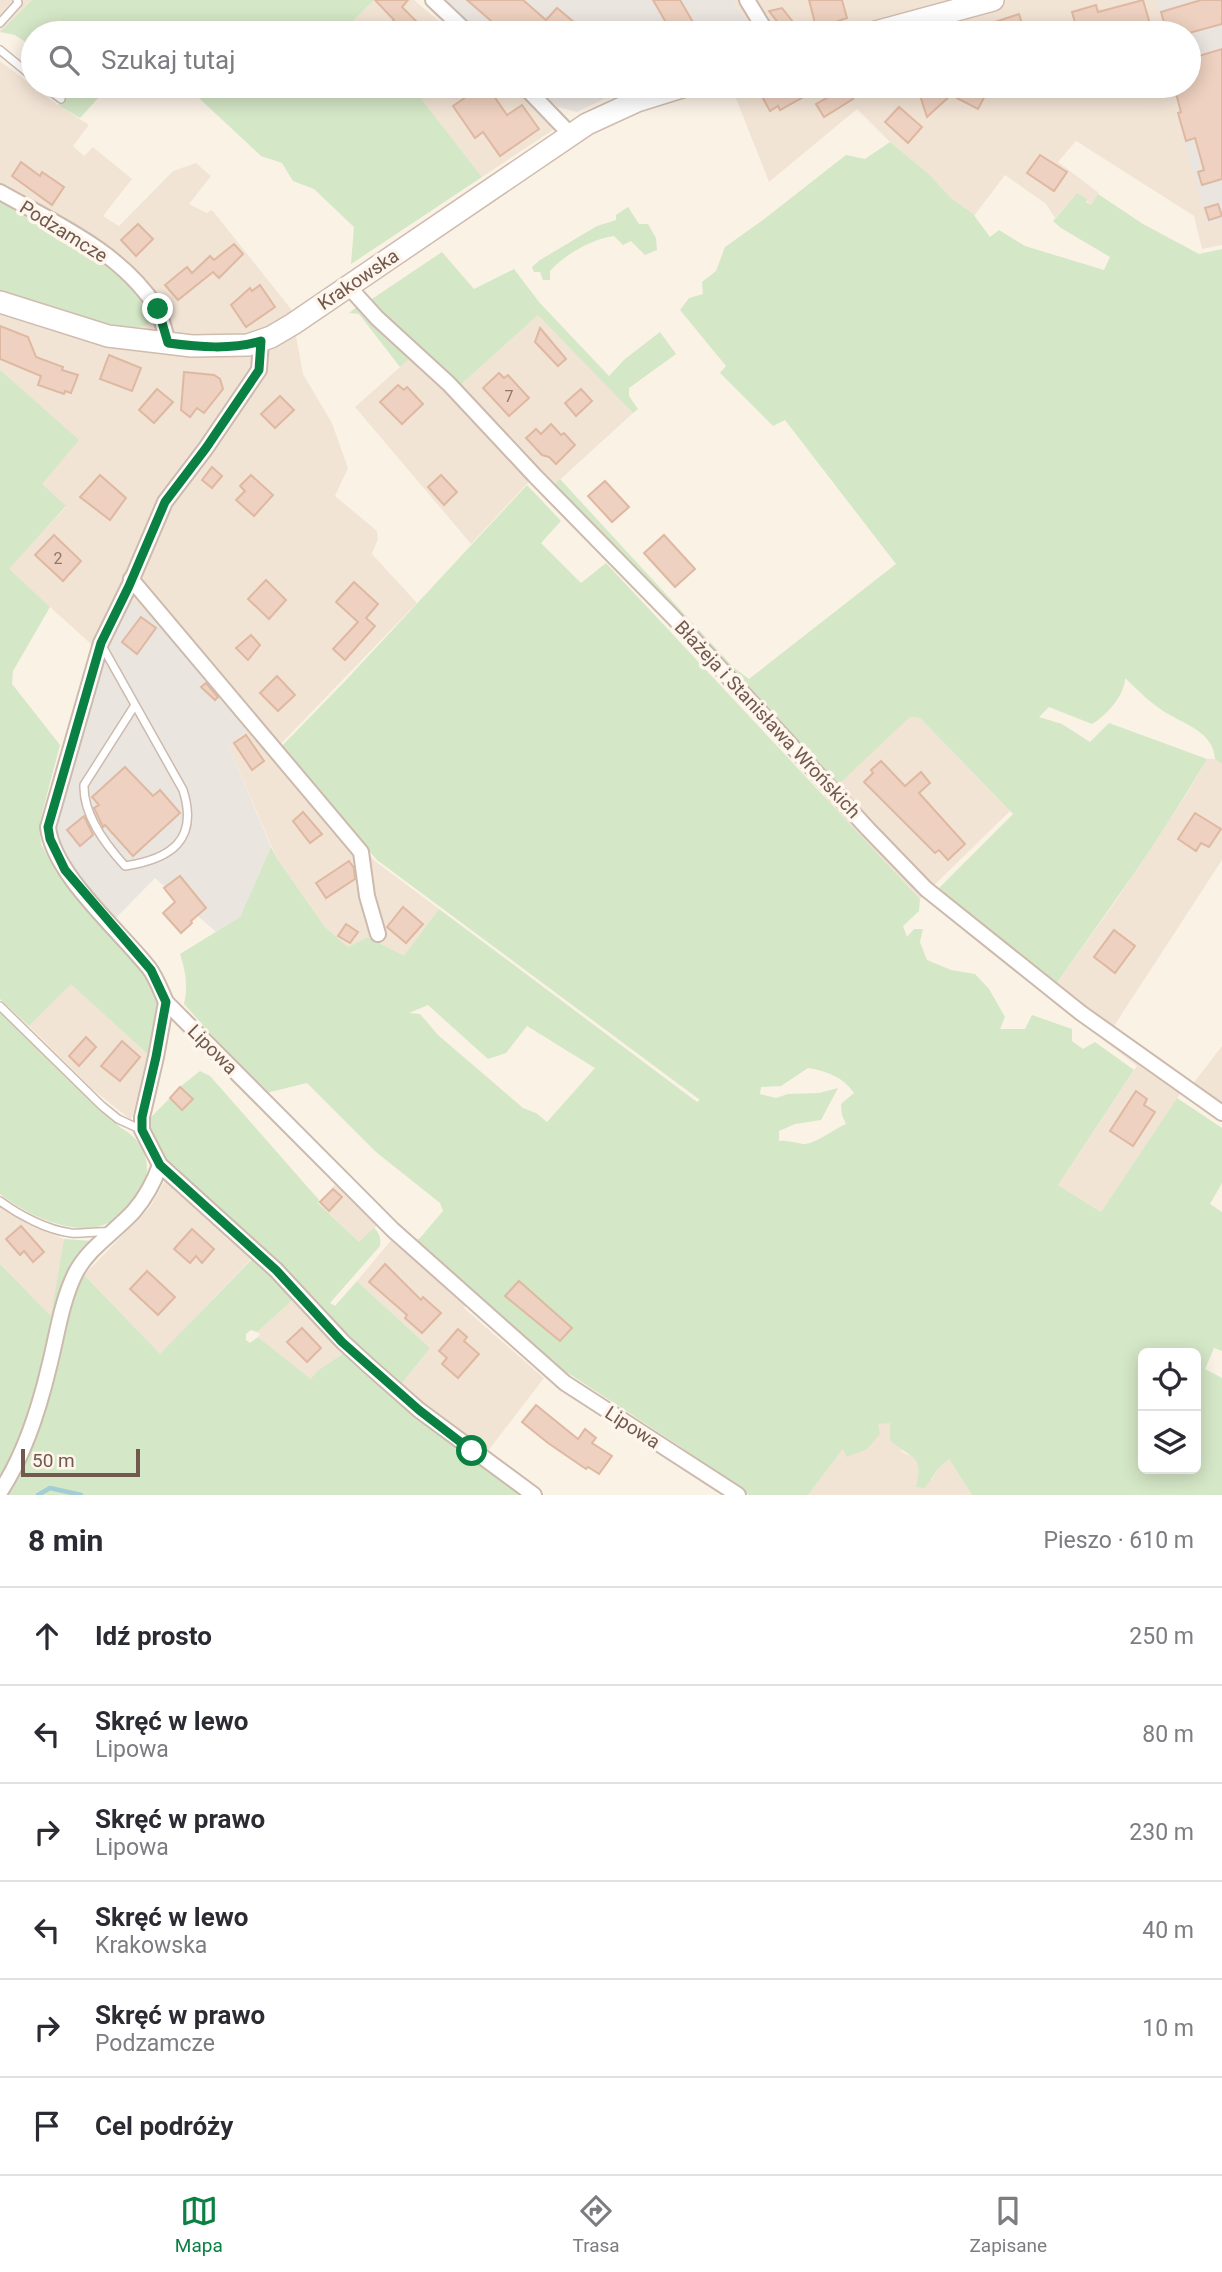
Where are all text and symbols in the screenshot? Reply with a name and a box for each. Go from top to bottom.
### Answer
search box [21,21,1201,98]
icon: search [45,41,83,79]
text: Szukaj tutaj [101,45,235,75]
street label: Podzamcze [16,195,112,267]
street label: Krakowska [313,244,403,315]
route end [142,293,173,324]
house number: 7 [505,387,514,406]
house number: 2 [54,549,63,568]
street label: Błażeja i Stanisława Wrońskich [670,616,865,823]
street label: Lipowa [183,1020,242,1079]
map controls [1138,1348,1201,1474]
button: locate [1138,1348,1201,1411]
street label: Lipowa [601,1401,665,1454]
button: layers [1138,1411,1201,1474]
route start [456,1435,487,1466]
scale bar [21,1446,140,1478]
text: 50 m [32,1449,75,1472]
text: 8 min [28,1523,103,1558]
text: Pieszo · 610 m [1043,1527,1194,1554]
icon: ahead [28,1617,66,1655]
text: Idź prosto [95,1621,212,1651]
text: 250 m [1129,1623,1194,1650]
text: Skręć w lewo [95,1706,248,1736]
icon: left [28,1715,66,1753]
text: 80 m [1142,1721,1194,1748]
text: Lipowa [95,1736,169,1763]
text: Skręć w prawo [95,1804,265,1834]
icon: right [28,1813,66,1851]
text: 230 m [1129,1819,1194,1846]
text: Lipowa [95,1834,169,1861]
text: Skręć w lewo [95,1902,248,1932]
icon: left [28,1911,66,1949]
text: 40 m [1142,1917,1194,1944]
text: Krakowska [95,1932,207,1959]
text: Skręć w prawo [95,2000,265,2030]
icon: right [28,2009,66,2047]
text: 10 m [1142,2015,1194,2042]
text: Podzamcze [95,2030,215,2057]
icon: arrive [28,2107,66,2145]
text: Cel podróży [95,2111,233,2141]
tab: Mapa [175,2192,223,2257]
tab: Trasa [573,2192,620,2257]
tab: Zapisane [969,2192,1047,2257]

